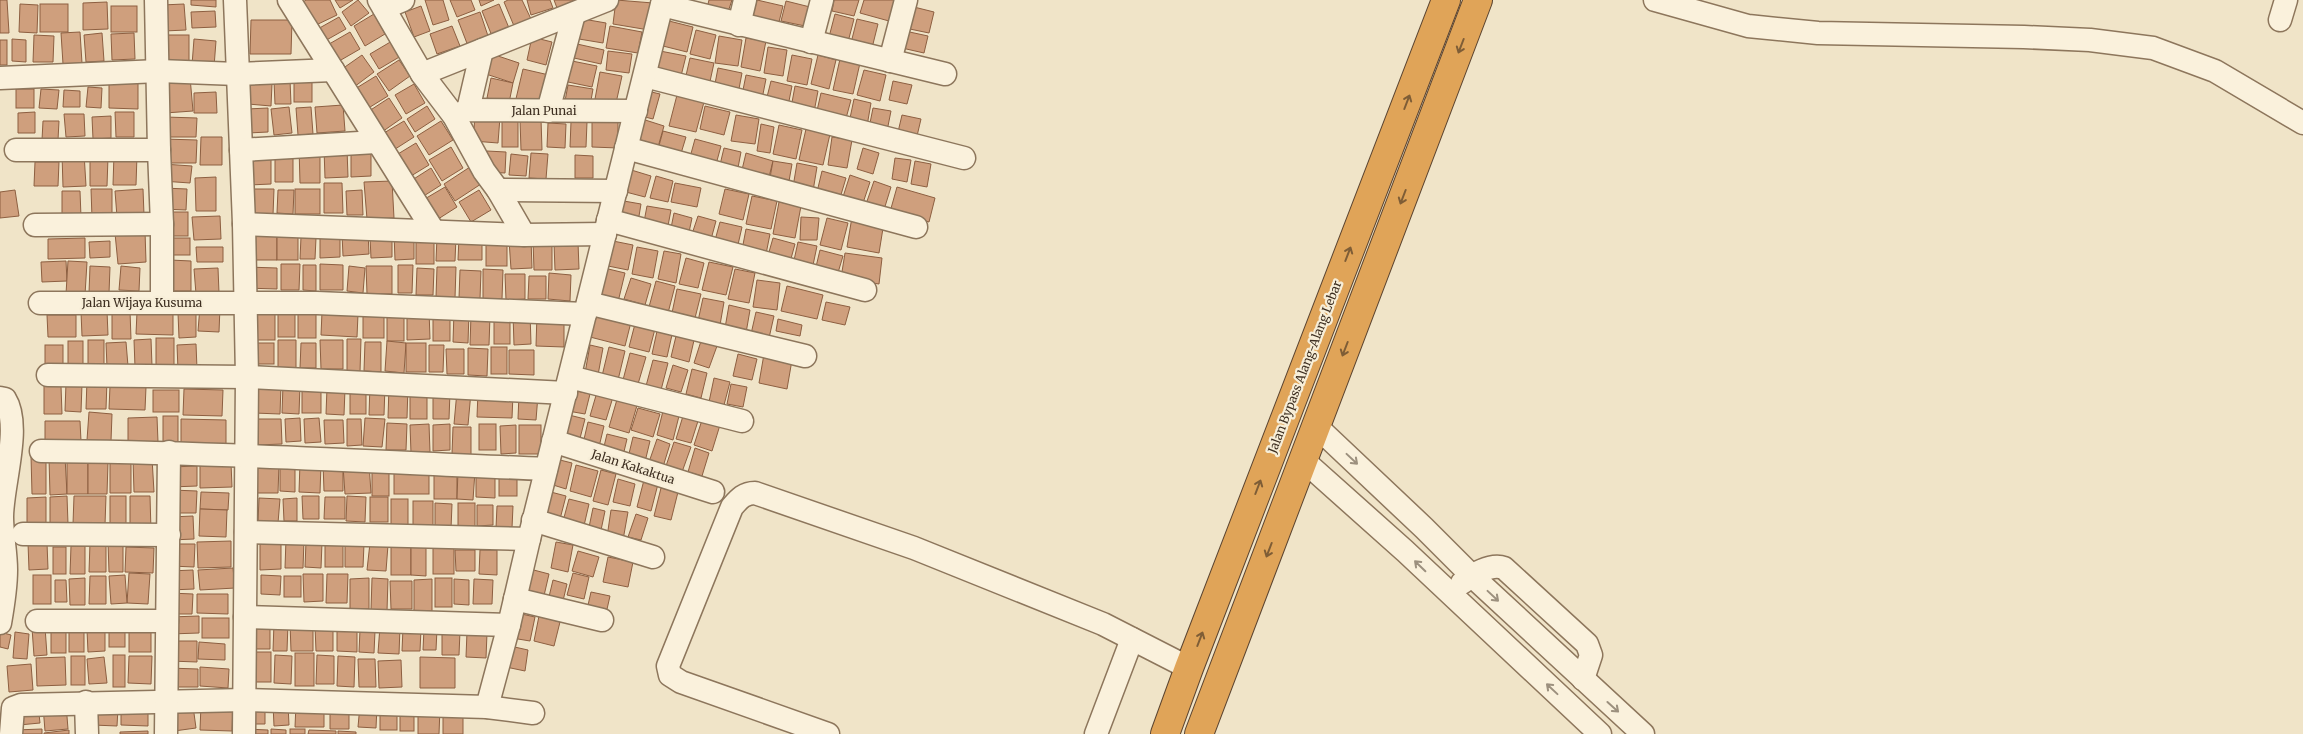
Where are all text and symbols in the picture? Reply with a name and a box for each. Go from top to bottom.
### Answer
one-way arrow [1456,37,1465,53]
one-way arrow [1403,95,1412,111]
street label: Jalan Punai [510,103,577,118]
one-way arrow [1398,189,1407,205]
one-way arrow [1344,247,1354,262]
street label: Jalan Bypass Alang-Alang Lebar [1264,278,1345,456]
street label: Jalan Wijaya Kusuma [81,295,203,310]
one-way arrow [1340,341,1349,356]
street label: Jalan Kakaktua [589,446,677,487]
one-way arrow [1345,453,1358,465]
one-way arrow [1254,480,1264,495]
one-way arrow [1264,542,1273,557]
one-way arrow [1414,560,1426,572]
one-way arrow [1487,590,1500,602]
one-way arrow [1196,632,1205,647]
one-way arrow [1545,683,1558,695]
one-way arrow [1606,701,1619,712]

